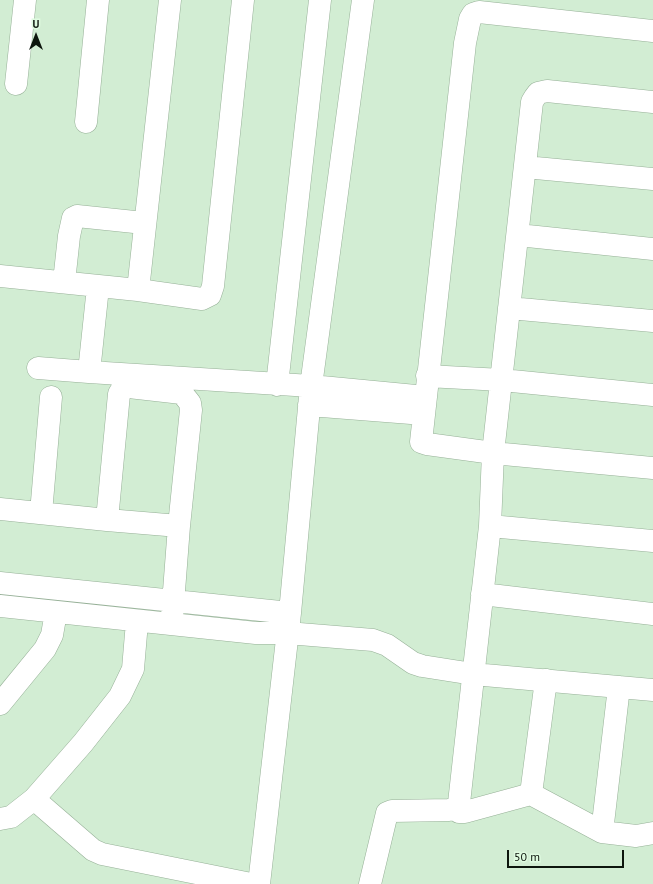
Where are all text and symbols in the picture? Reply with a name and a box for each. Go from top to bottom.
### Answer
north arrow [16,16,56,56]
text: U [33,17,39,31]
scale bar [509,842,626,868]
text: 50 m [514,849,540,864]

